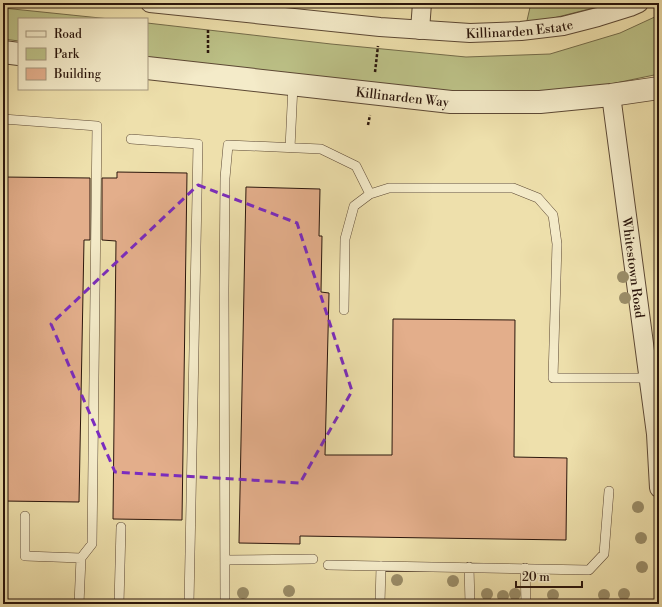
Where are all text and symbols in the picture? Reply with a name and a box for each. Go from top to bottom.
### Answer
street label: Killinarden Estate [466,17,575,42]
legend [18,18,148,90]
text: Road [54,27,82,42]
text: Park [54,47,80,62]
text: Building [53,67,102,82]
street label: Killinarden Way [355,84,450,111]
street label: Whitestown Road [618,215,648,320]
scale bar [516,563,582,589]
text: 20 m [522,570,550,585]

